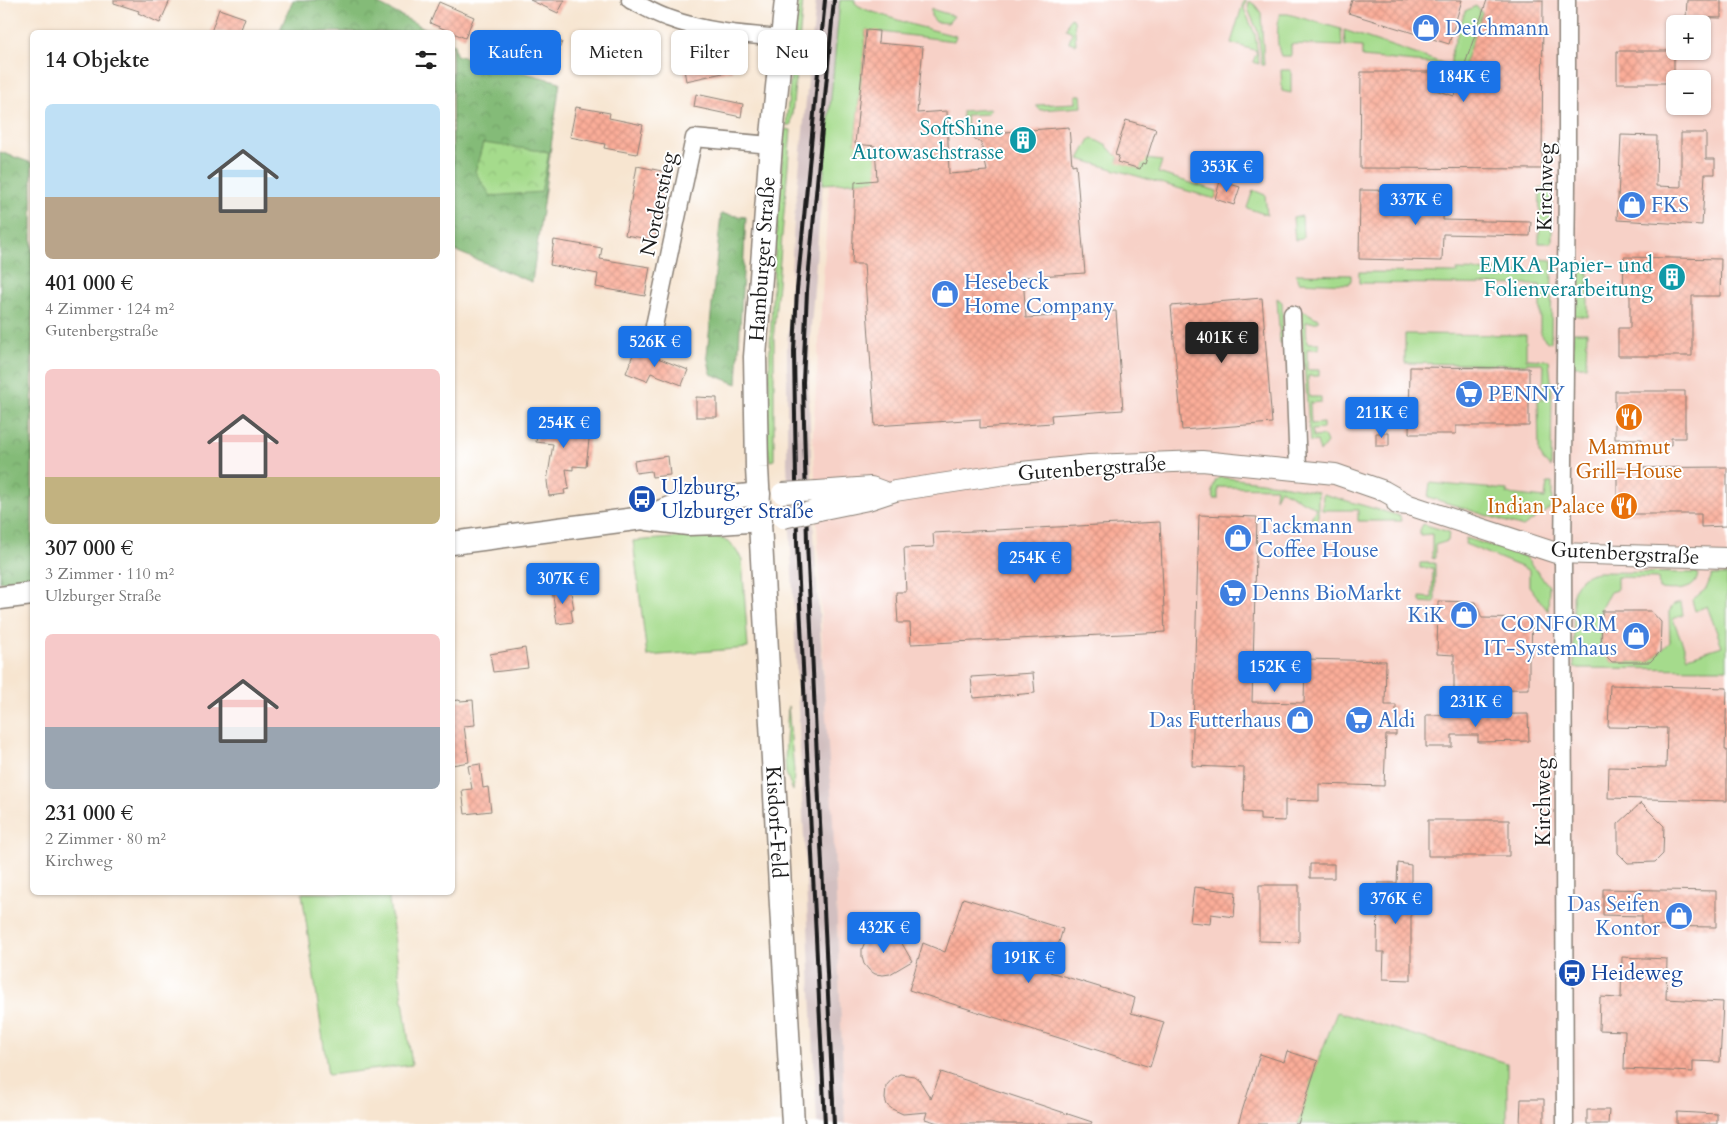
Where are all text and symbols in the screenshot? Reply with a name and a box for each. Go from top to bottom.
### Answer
shop icon: Deichmann [1411,13,1441,43]
place label: Deichmann [1445,14,1549,43]
map controls [1666,15,1711,115]
button: + [1666,15,1711,60]
chip: Kaufen [470,30,561,75]
chip: Mieten [571,30,661,75]
chip: Filter [671,30,748,75]
chip: Neu [758,30,827,75]
text: 14 Objekte [45,46,150,75]
icon: filters [412,46,440,74]
pin: 184K € [1423,61,1505,103]
text: 184K € [1438,66,1490,88]
button: − [1666,70,1711,115]
place label: SoftShine Autowaschstrasse [852,114,1004,167]
building icon: SoftShine Autowaschstrasse [1008,125,1038,155]
icon: home [198,136,288,226]
street label: Kirchweg [1530,142,1561,231]
street label: Norderstieg [633,149,684,259]
pin: 353K € [1186,150,1268,193]
text: 353K € [1201,156,1253,178]
street label: Hamburger Straße [742,176,783,343]
pin: 337K € [1375,184,1457,226]
text: 337K € [1390,189,1442,211]
shop icon: FKS [1617,190,1647,220]
place label: FKS [1651,191,1689,220]
place label: EMKA Papier- und Folienverarbeitung [1479,251,1653,304]
building icon: EMKA Papier- und Folienverarbeitung [1657,262,1687,292]
place label: Hesebeck Home Company [964,268,1114,321]
text: 401 000 € [45,269,133,298]
shop icon: Hesebeck Home Company [930,279,960,309]
text: 4 Zimmer · 124 m² [45,298,174,320]
text: Gutenbergstraße [45,320,158,342]
pin: 401K € [1181,322,1263,364]
pin: 526K € [614,326,696,368]
text: 401K € [1196,327,1248,349]
text: 526K € [629,331,681,353]
supermarket icon: PENNY [1454,379,1484,409]
place label: PENNY [1488,380,1565,409]
pin: 211K € [1341,396,1423,439]
icon: home [198,401,288,491]
text: 211K € [1356,402,1408,424]
restaurant icon: Mammut Grill-House [1614,402,1644,432]
pin: 254K € [523,406,605,449]
text: 254K € [538,412,590,434]
place label: Mammut Grill-House [1575,433,1683,486]
street label: Gutenbergstraße [1017,449,1167,488]
place label: Ulzburg, Ulzburger Straße [661,473,814,526]
bus stop icon: Ulzburg, Ulzburger Straße [627,484,657,514]
restaurant icon: Indian Palace [1609,491,1639,521]
place label: Indian Palace [1487,492,1605,521]
place label: Tackmann Coffee House [1257,512,1379,565]
shop icon: Tackmann Coffee House [1223,523,1253,553]
text: 307 000 € [45,534,133,563]
street label: Gutenbergstraße [1550,535,1700,572]
pin: 254K € [994,542,1076,584]
text: 254K € [1009,547,1061,569]
pin: 307K € [522,562,604,605]
text: 3 Zimmer · 110 m² [45,563,174,585]
text: 307K € [537,568,589,590]
supermarket icon: Denns BioMarkt [1218,578,1248,608]
place label: Denns BioMarkt [1252,579,1401,608]
text: Ulzburger Straße [45,585,161,607]
shop icon: KiK [1449,600,1479,630]
place label: KiK [1408,601,1445,630]
place label: CONFORM IT-Systemhaus [1483,610,1617,663]
shop icon: CONFORM IT-Systemhaus [1621,621,1651,651]
pin: 152K € [1234,650,1316,693]
text: 152K € [1249,656,1301,678]
icon: home [198,666,288,756]
pin: 231K € [1435,686,1517,728]
text: 231K € [1450,691,1502,713]
shop icon: Das Futterhaus [1285,705,1315,735]
supermarket icon: Aldi [1344,705,1374,735]
place label: Das Futterhaus [1149,706,1281,735]
place label: Aldi [1378,706,1415,735]
street label: Kirchweg [1529,758,1558,846]
street label: Kisdorf-Feld [758,765,793,879]
text: 231 000 € [45,799,133,828]
text: 2 Zimmer · 80 m² [45,828,166,850]
text: Kirchweg [45,850,112,872]
pin: 376K € [1355,882,1437,925]
text: 376K € [1370,888,1422,910]
place label: Das Seifen Kontor [1567,890,1660,943]
shop icon: Das Seifen Kontor [1664,901,1694,931]
pin: 432K € [843,912,925,954]
text: 432K € [858,917,910,939]
pin: 191K € [988,942,1070,984]
text: 191K € [1003,947,1055,969]
bus stop icon: Heideweg [1557,958,1587,988]
place label: Heideweg [1591,959,1683,988]

